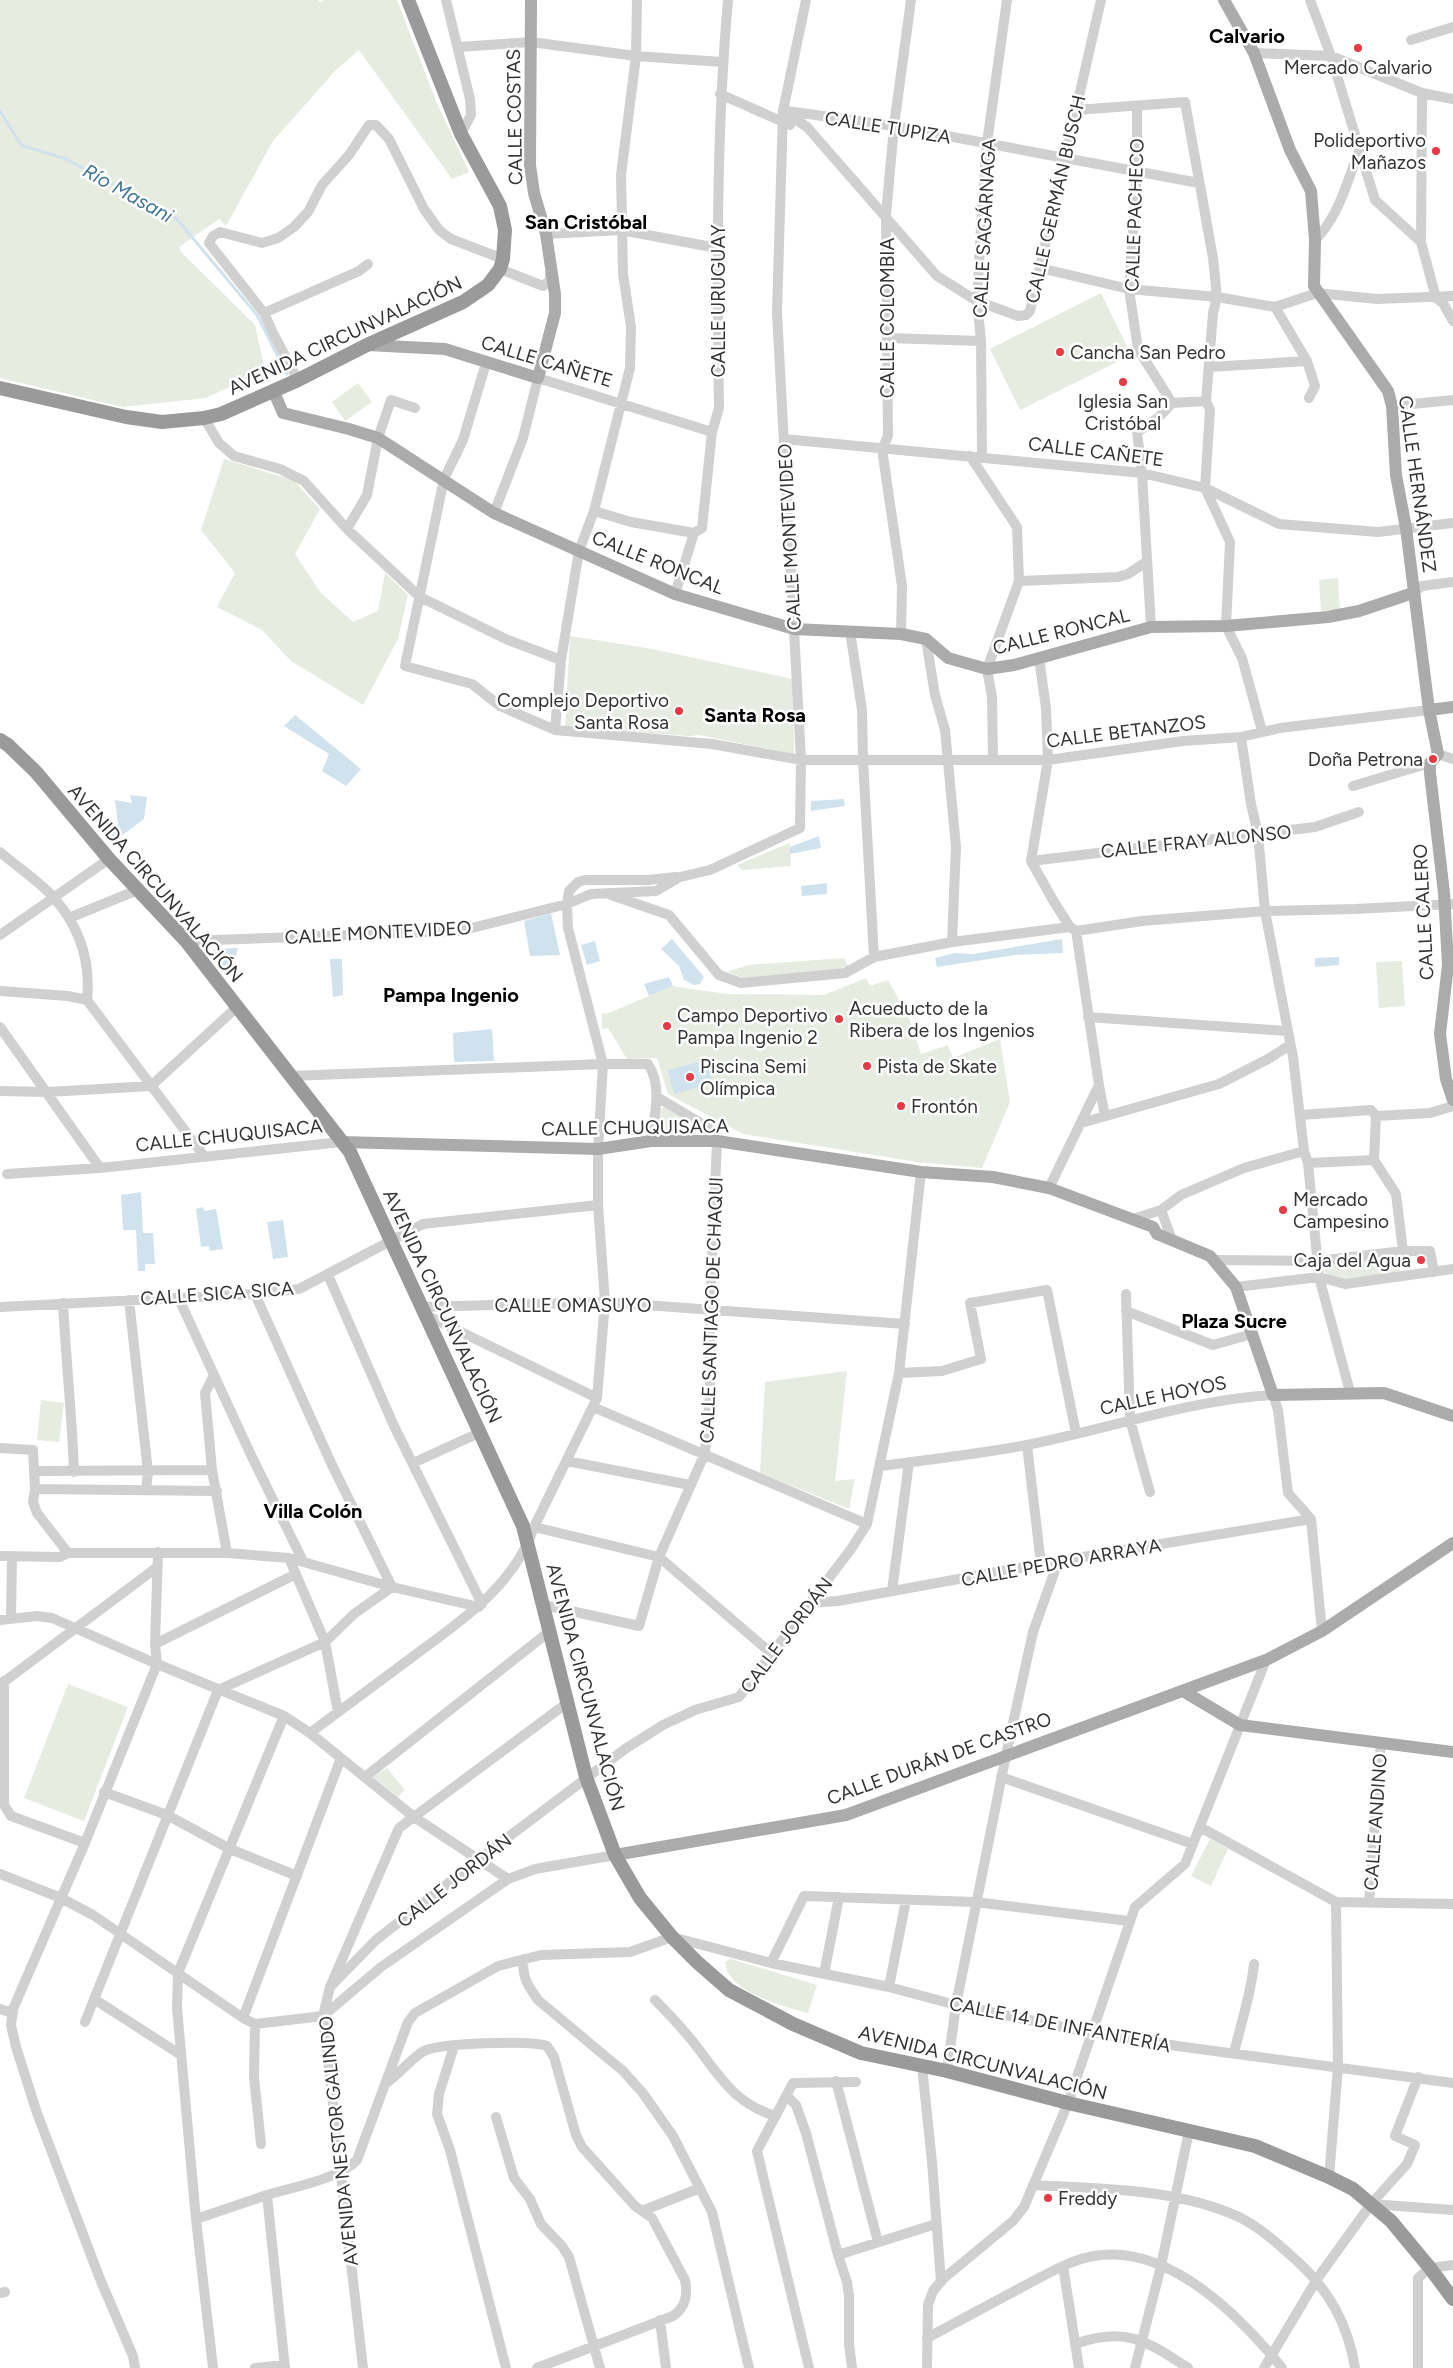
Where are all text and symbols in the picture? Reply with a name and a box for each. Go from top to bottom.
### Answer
district label: Calvario [1209,24,1285,48]
marker: Mercado Calvario [1352,42,1364,54]
street label: CALLE COSTAS [502,49,527,185]
place label: Mercado Calvario [1284,56,1432,79]
street label: CALLE GERMÁN BUSCH [1020,93,1091,305]
street label: CALLE TUPIZA [823,106,953,149]
place label: Polideportivo Mañazos [1313,129,1426,174]
street label: CALLE SAGÁRNAGA [968,138,1001,318]
street label: CALLE PACHECO [1120,138,1149,292]
marker: Polideportivo Mañazos [1430,145,1442,157]
water label: Río Masani [79,158,178,228]
district label: San Cristóbal [525,210,647,234]
street label: CALLE URUGUAY [707,224,730,378]
street label: CALLE COLOMBIA [876,238,899,398]
street label: AVENIDA CIRCUNVALACIÓN [225,271,466,400]
street label: CALLE CAÑETE [478,331,615,392]
place label: Cancha San Pedro [1070,341,1226,364]
marker: Cancha San Pedro [1054,346,1066,358]
marker: Iglesia San Cristóbal [1117,376,1129,388]
place label: Iglesia San Cristóbal [1078,390,1168,435]
street label: CALLE HERNÁNDEZ [1394,394,1441,574]
street label: CALLE CAÑETE [1027,432,1165,471]
street label: CALLE MONTEVIDEO [773,443,806,631]
street label: CALLE RONCAL [589,526,727,599]
street label: CALLE RONCAL [990,603,1132,660]
place label: Complejo Deportivo Santa Rosa [497,689,669,734]
district label: Santa Rosa [704,703,806,727]
marker: Complejo Deportivo Santa Rosa [673,705,685,717]
street label: CALLE BETANZOS [1045,710,1207,753]
place label: Doña Petrona [1308,748,1423,771]
marker: Doña Petrona [1427,753,1439,765]
street label: AVENIDA CIRCUNVALACIÓN [63,779,248,987]
street label: CALLE FRAY ALONSO [1100,820,1293,863]
street label: CALLE CALERO [1408,843,1439,981]
street label: CALLE MONTEVIDEO [284,916,472,949]
district label: Pampa Ingenio [383,983,519,1007]
place label: Acueducto de la Ribera de los Ingenios [849,997,1035,1042]
place label: Campo Deportivo Pampa Ingenio 2 [677,1004,828,1049]
marker: Acueducto de la Ribera de los Ingenios [833,1013,845,1025]
marker: Campo Deportivo Pampa Ingenio 2 [661,1020,673,1032]
place label: Piscina Semi Olímpica [700,1055,807,1100]
place label: Pista de Skate [877,1055,997,1078]
marker: Pista de Skate [861,1060,873,1072]
marker: Piscina Semi Olímpica [684,1071,696,1083]
place label: Frontón [911,1095,978,1118]
marker: Frontón [895,1100,907,1112]
street label: CALLE CHUQUISACA [134,1114,324,1157]
street label: CALLE CHUQUISACA [541,1114,729,1141]
street label: CALLE SANTIAGO DE CHAQUI [695,1176,728,1444]
street label: AVENIDA CIRCUNVALACIÓN [378,1186,507,1427]
place label: Mercado Campesino [1293,1188,1389,1233]
marker: Mercado Campesino [1277,1204,1289,1216]
place label: Caja del Agua [1294,1249,1411,1272]
marker: Caja del Agua [1415,1254,1427,1266]
street label: CALLE SICA SICA [140,1277,295,1310]
street label: CALLE OMASUYO [494,1294,652,1317]
district label: Plaza Sucre [1181,1309,1287,1333]
street label: CALLE HOYOS [1098,1371,1229,1420]
district label: Villa Colón [264,1499,362,1523]
street label: CALLE PEDRO ARRAYA [959,1534,1163,1591]
street label: AVENIDA CIRCUNVALACIÓN [541,1561,630,1813]
street label: CALLE JORDÁN [735,1573,838,1698]
street label: CALLE DURÁN DE CASTRO [824,1707,1055,1810]
street label: CALLE ANDINO [1359,1753,1392,1891]
street label: CALLE JORDÁN [392,1828,516,1932]
street label: CALLE 14 DE INFANTERÍA [947,1992,1173,2057]
street label: AVENIDA NESTOR GALINDO [314,2015,363,2267]
street label: AVENIDA CIRCUNVALACIÓN [856,2020,1110,2105]
place label: Freddy [1058,2187,1117,2210]
marker: Freddy [1042,2192,1054,2204]

